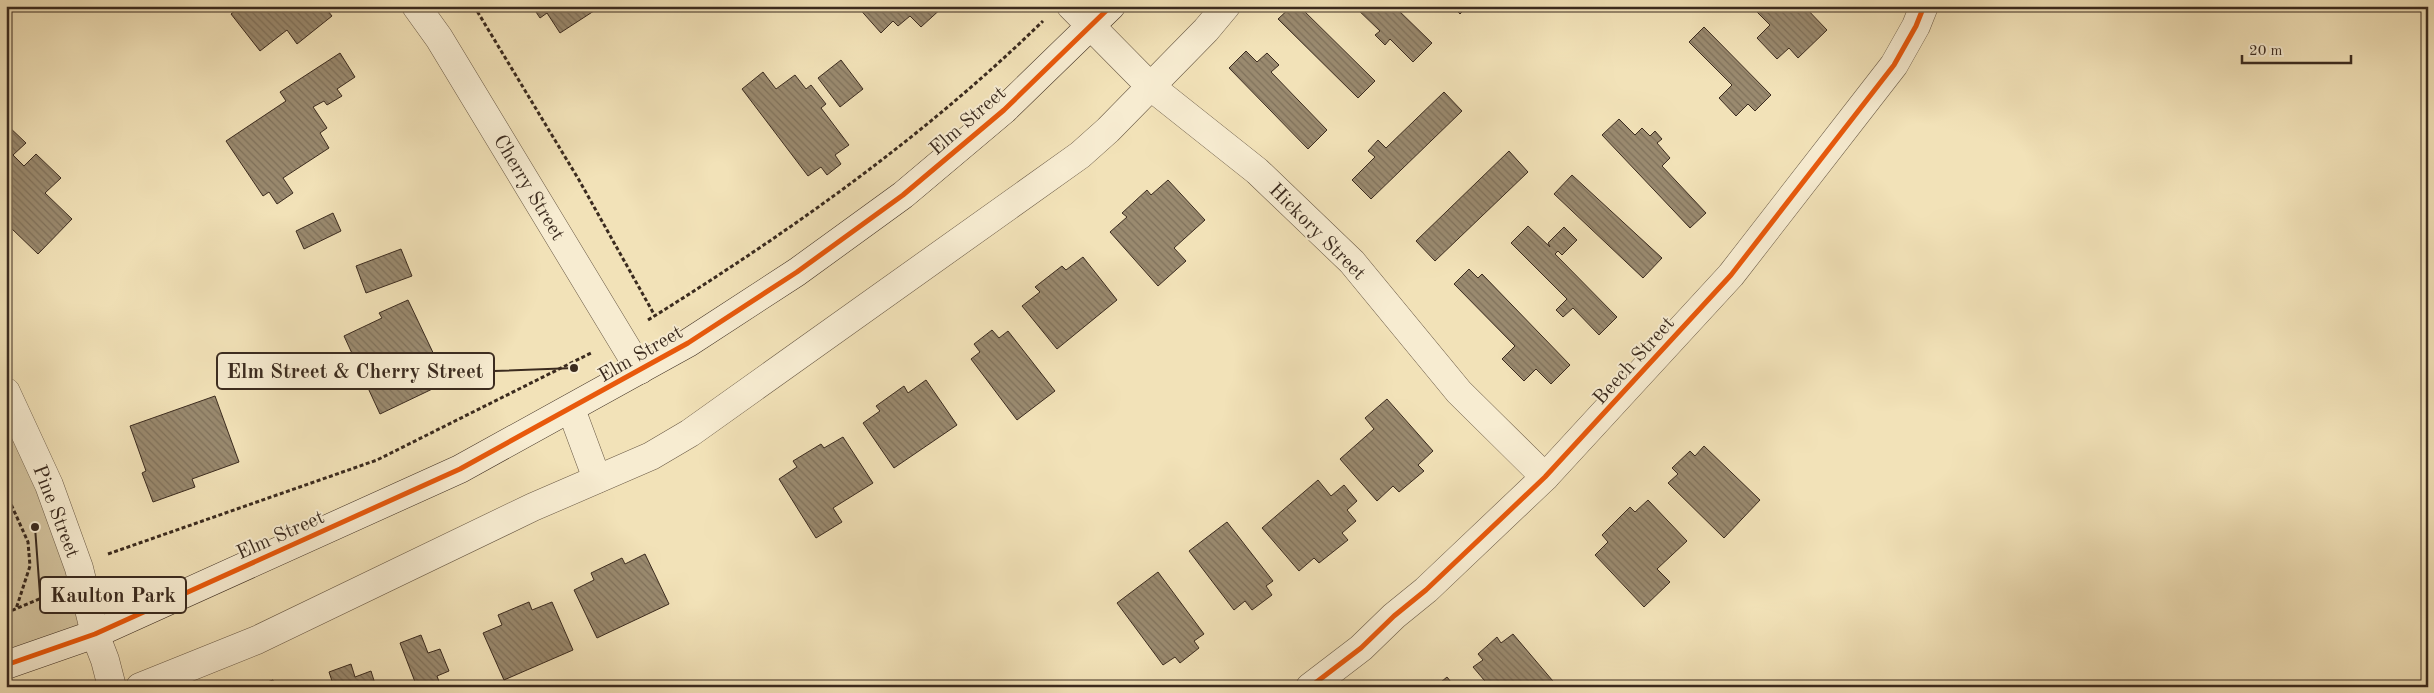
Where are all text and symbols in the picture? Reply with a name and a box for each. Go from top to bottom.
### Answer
scale bar [2242,32,2350,64]
text: 20 m [2249,44,2283,59]
street label: Elm Street [926,83,1010,160]
street label: Cherry Street [489,132,568,244]
street label: Hickory Street [1264,180,1369,285]
street label: Beech Street [1590,314,1679,409]
street label: Elm Street [595,323,687,387]
callout: Elm Street & Cherry Street [217,353,494,389]
text: Elm Street & Cherry Street [226,362,484,383]
street label: Pine Street [28,463,82,561]
street label: Elm Street [234,508,328,564]
callout: Kaulton Park [40,577,186,613]
text: Kaulton Park [50,586,176,607]

